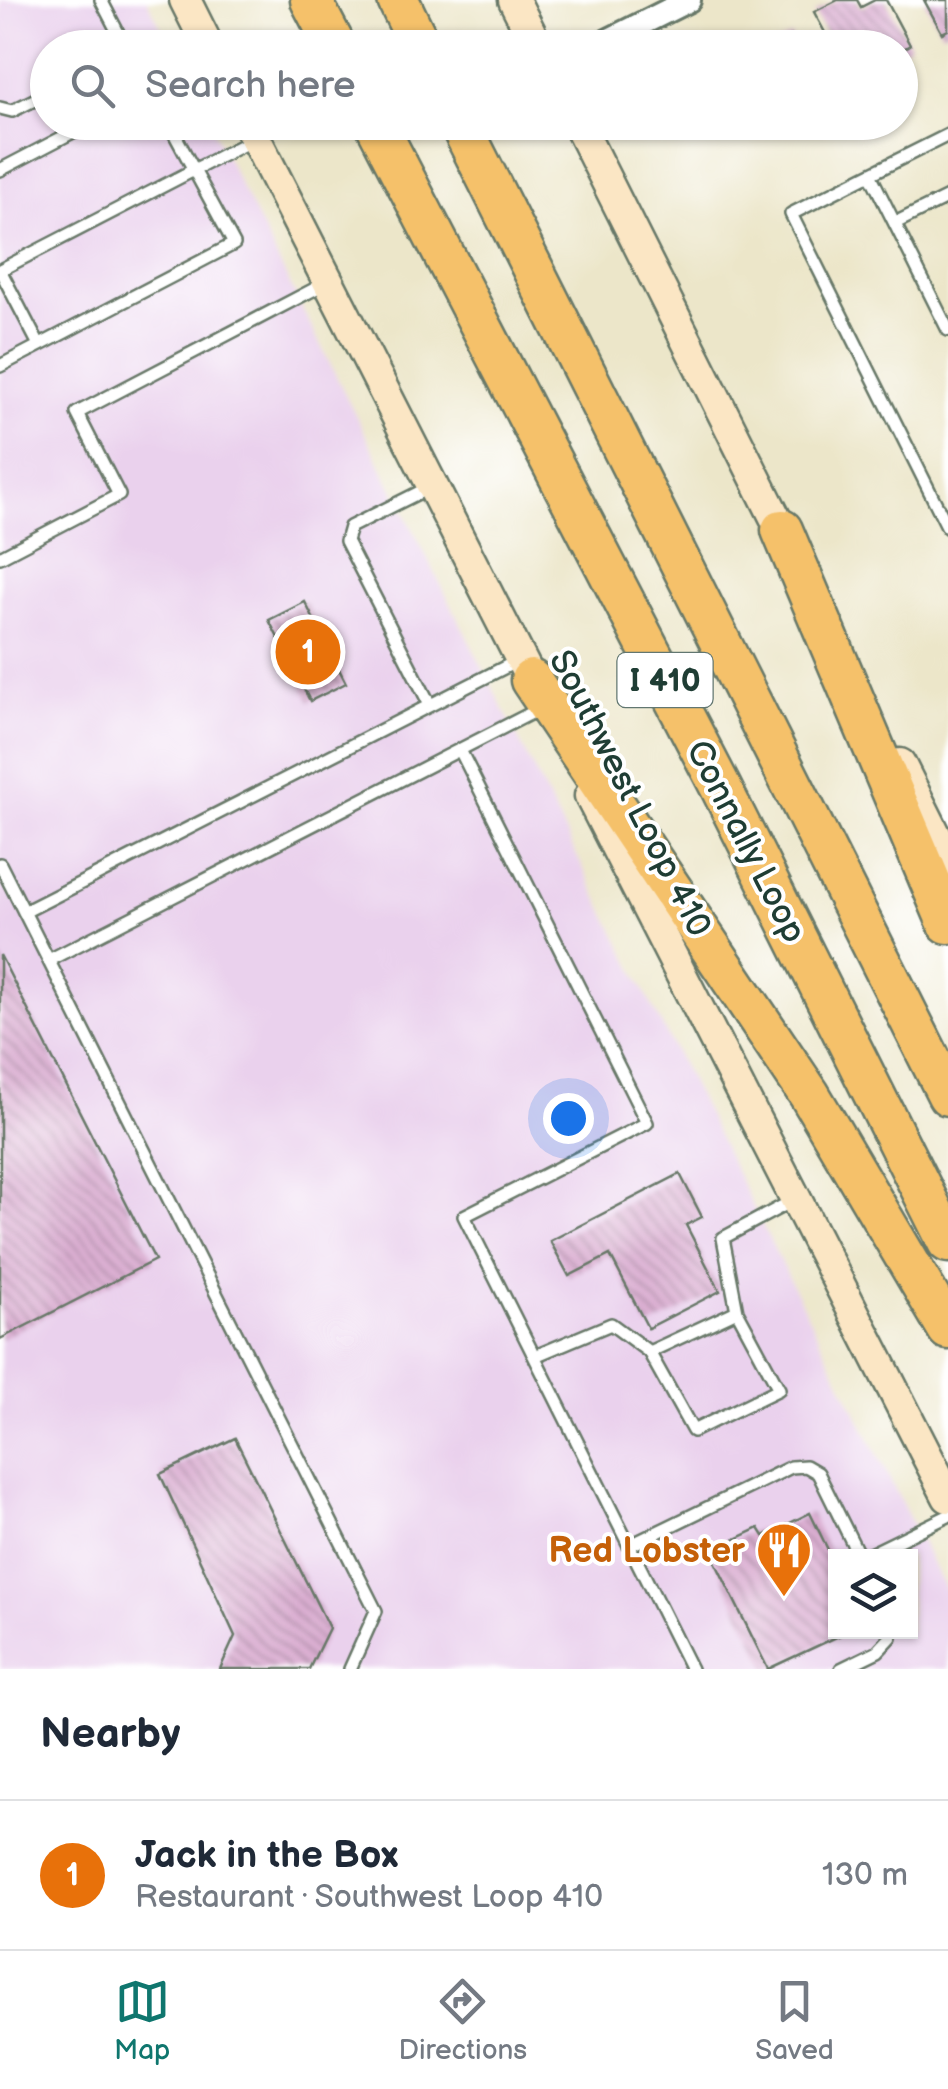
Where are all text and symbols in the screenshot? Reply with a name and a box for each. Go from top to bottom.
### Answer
search box [30,30,918,140]
icon: search [65,58,120,113]
text: Search here [145,63,356,108]
pin: 1 [276,614,340,690]
street label: Southwest Loop 410 [539,643,720,944]
road number: I 410 [618,653,712,707]
street label: Connally Loop [676,733,815,950]
your location [543,1093,594,1144]
restaurant icon: Red Lobster [754,1520,814,1599]
place label: Red Lobster [548,1530,746,1573]
map controls [828,1549,918,1639]
button: layers [828,1549,918,1639]
text: Nearby [40,1709,180,1760]
text: Jack in the Box [135,1833,398,1878]
text: 1 [66,1856,79,1895]
text: 130 m [822,1856,908,1895]
text: Restaurant · Southwest Loop 410 [135,1878,603,1917]
tab: Map [114,1974,170,2067]
tab: Directions [398,1974,527,2067]
tab: Saved [755,1974,834,2067]

